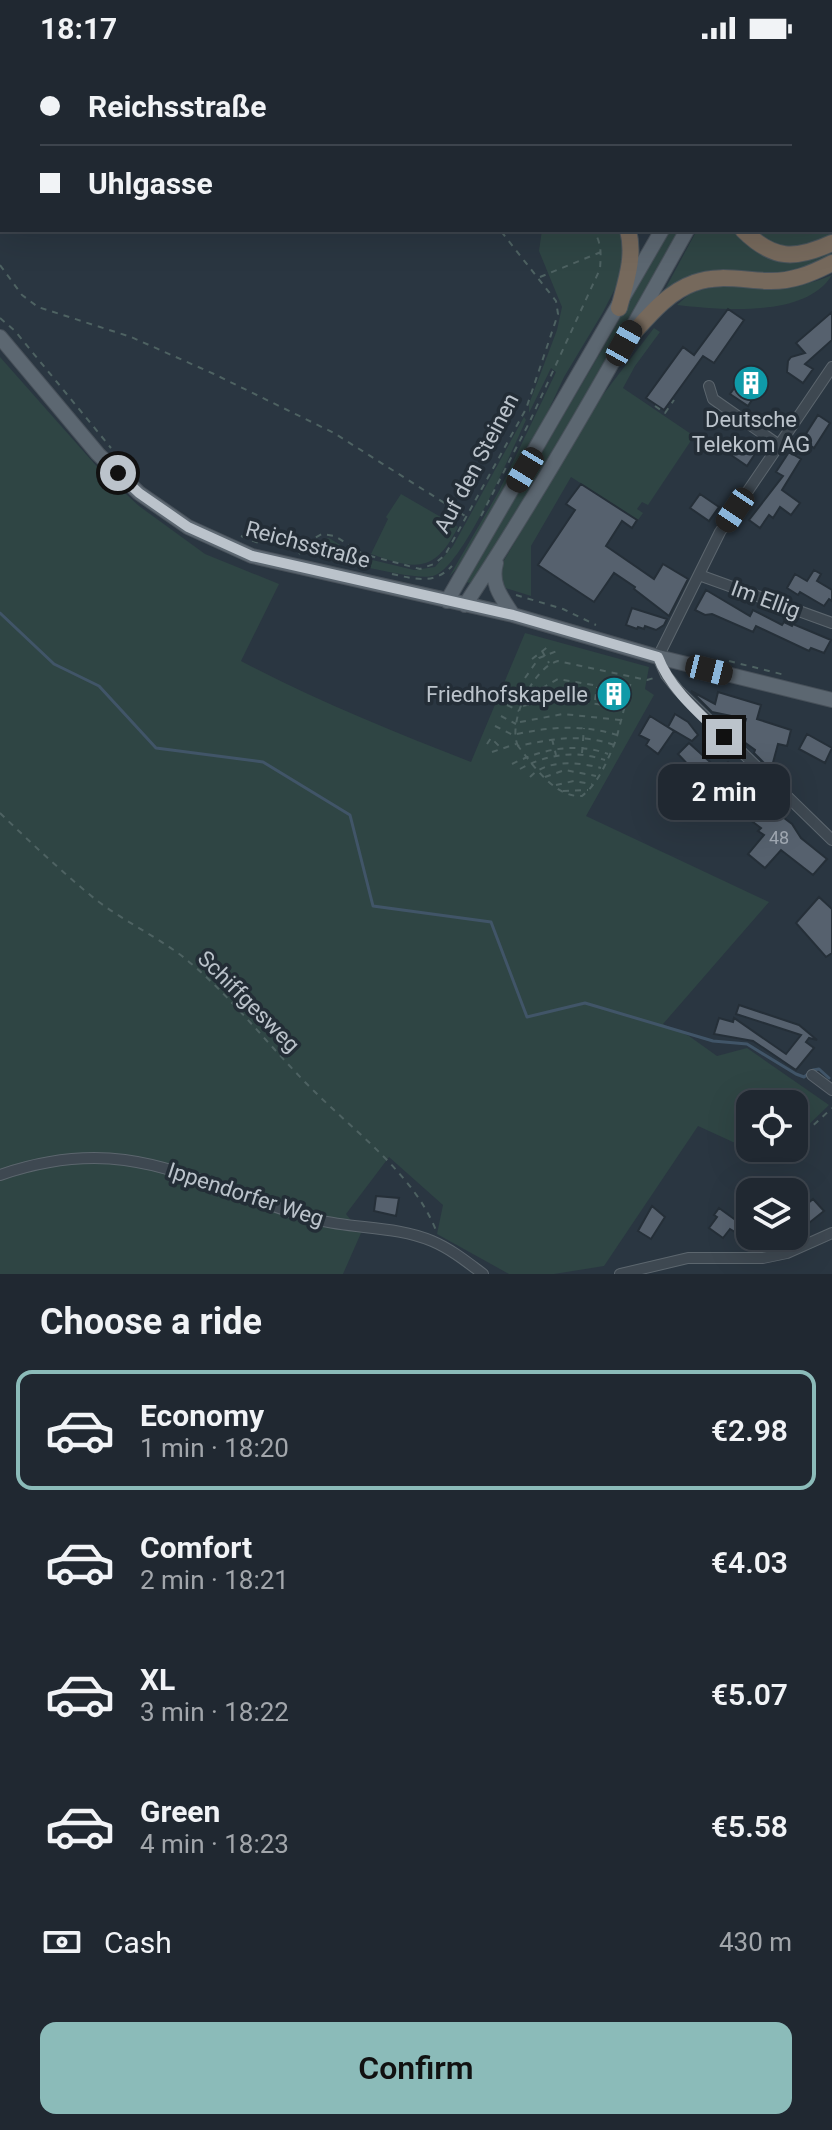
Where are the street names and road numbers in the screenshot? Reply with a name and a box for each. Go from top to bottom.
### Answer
street label: Auf den Steinen [429,389,524,537]
street label: Reichsstraße [243,516,373,573]
street label: Im Ellig [728,575,804,623]
street label: Schiffgesweg [193,945,305,1057]
street label: Ippendorfer Weg [165,1158,327,1231]

